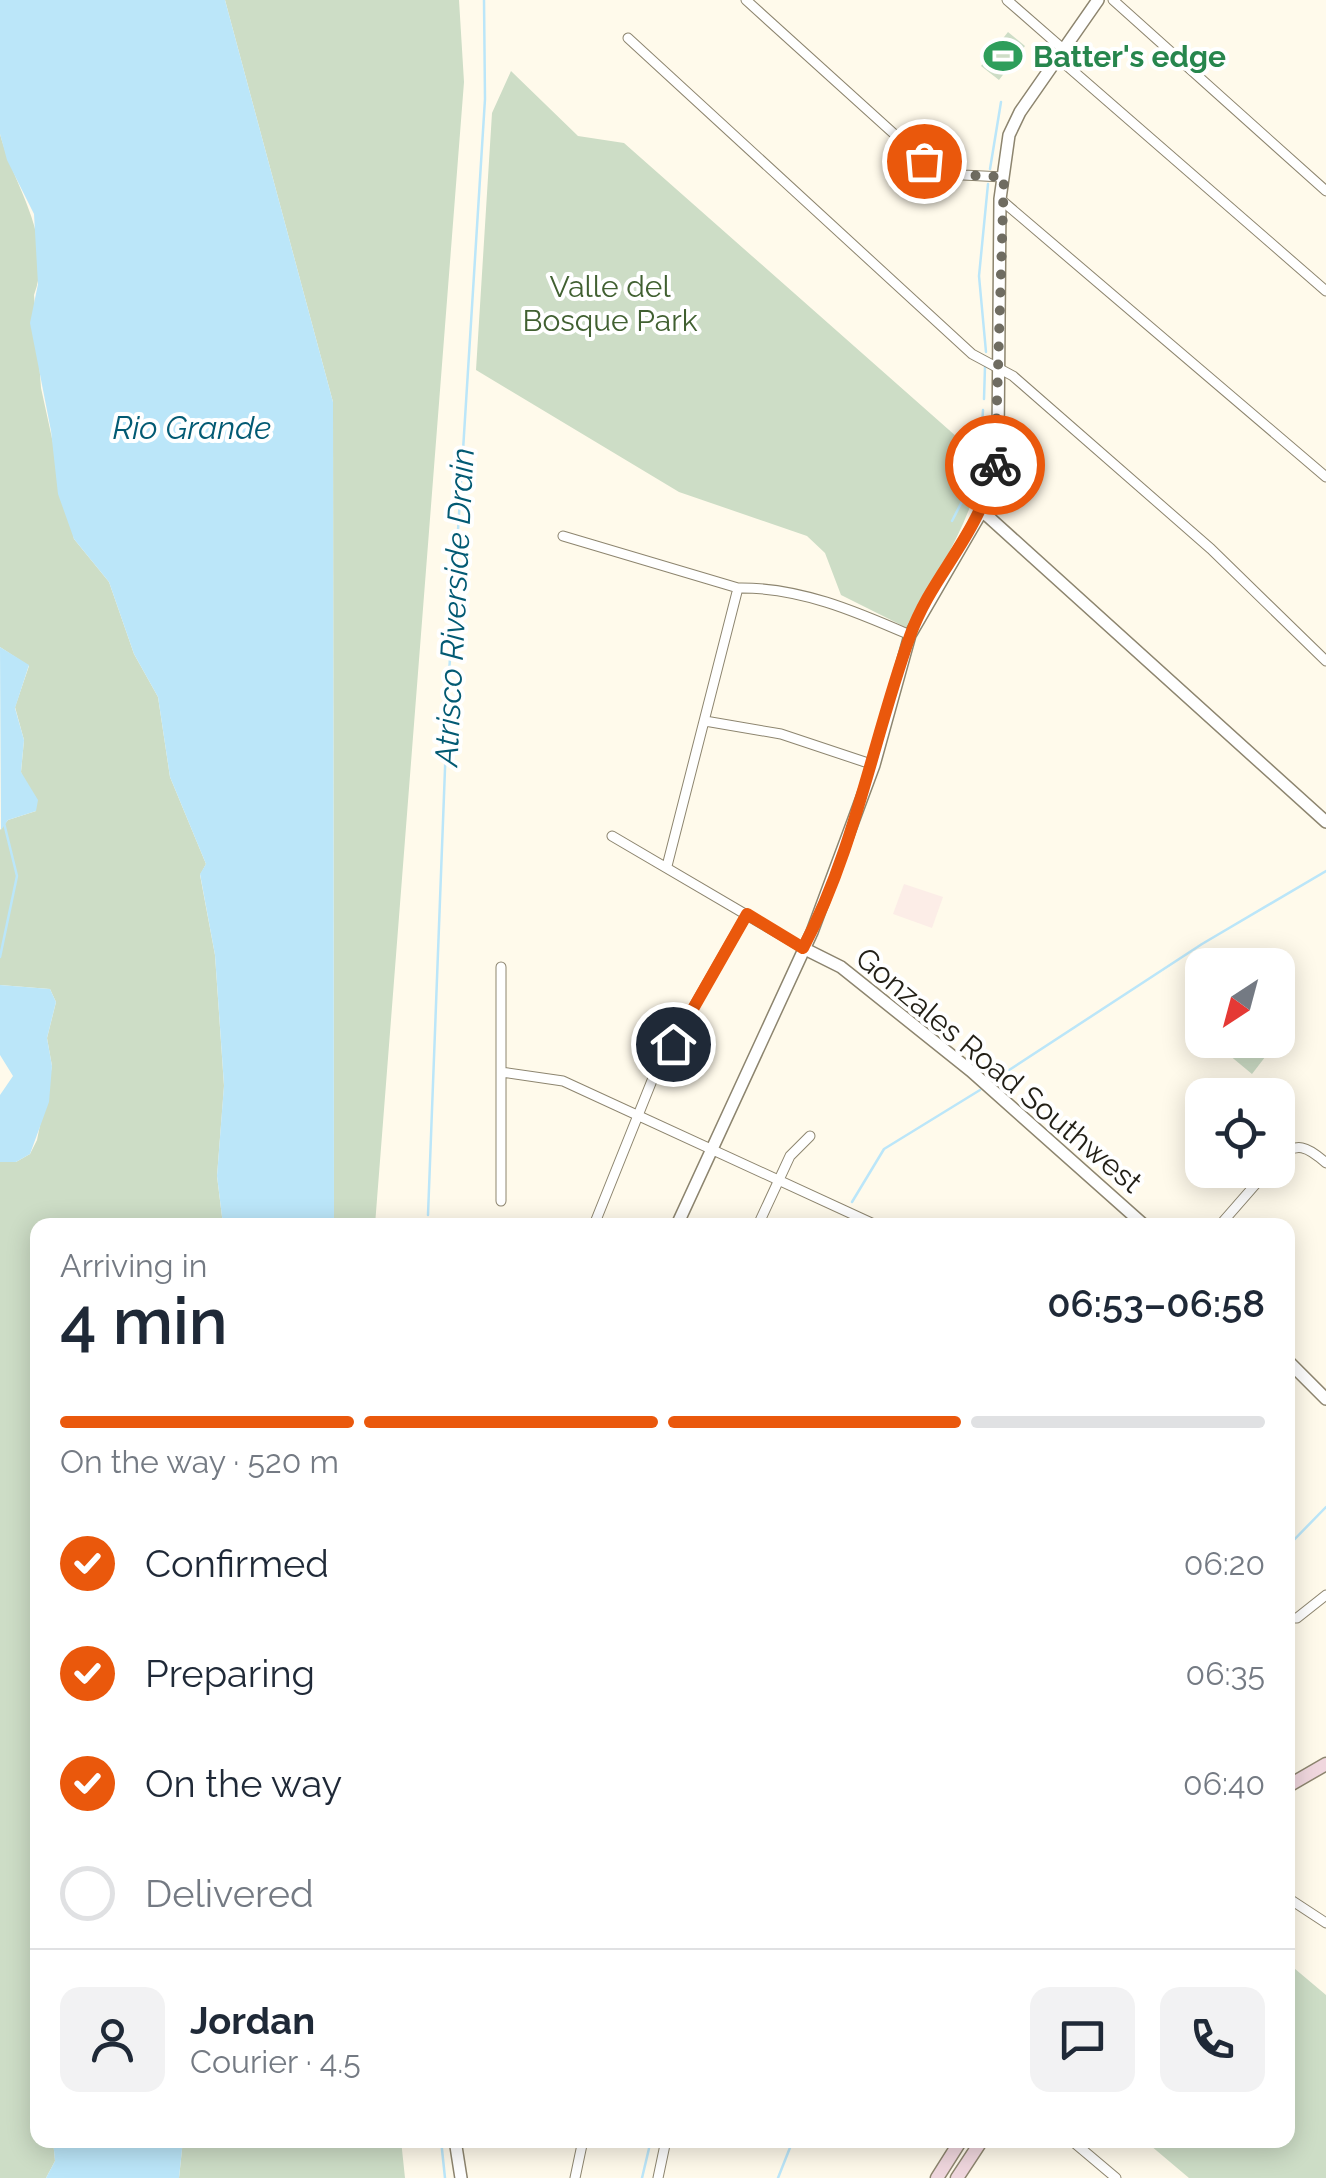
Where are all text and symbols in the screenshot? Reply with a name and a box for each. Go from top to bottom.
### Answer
sports icon: Batter's edge [982,35,1024,77]
place label: Batter's edge [1033,39,1226,74]
pin [882,119,967,204]
icon: bag [897,134,952,189]
park label: Valle del Bosque Park [522,269,698,338]
water label: Rio Grande [113,409,271,446]
courier [945,415,1045,515]
icon: bike [968,438,1023,493]
water label: Atrisco Riverside Drain [427,447,481,769]
street label: Gonzales Road Southwest [849,940,1149,1200]
north arrow [1185,948,1295,1058]
map controls [1185,948,1295,1188]
pin [631,1002,716,1087]
icon: home [646,1017,701,1072]
button: locate [1185,1078,1295,1188]
text: Arriving in [60,1247,207,1284]
text: 06:53–06:58 [1047,1281,1265,1326]
text: 4 min [60,1283,228,1359]
text: On the way · 520 m [60,1443,339,1480]
icon: check [60,1536,115,1591]
text: Confirmed [145,1541,329,1586]
text: 06:20 [1184,1545,1265,1582]
icon: check [60,1646,115,1701]
text: Preparing [145,1651,315,1696]
text: 06:35 [1186,1655,1265,1692]
icon: check [60,1756,115,1811]
text: On the way [145,1761,342,1806]
text: 06:40 [1183,1765,1265,1802]
text: Delivered [145,1871,314,1916]
button: person [60,1987,165,2092]
button: chat [1030,1987,1135,2092]
button: phone [1160,1987,1265,2092]
text: Jordan [190,1998,315,2043]
text: Courier · 4.5 [190,2043,361,2080]

